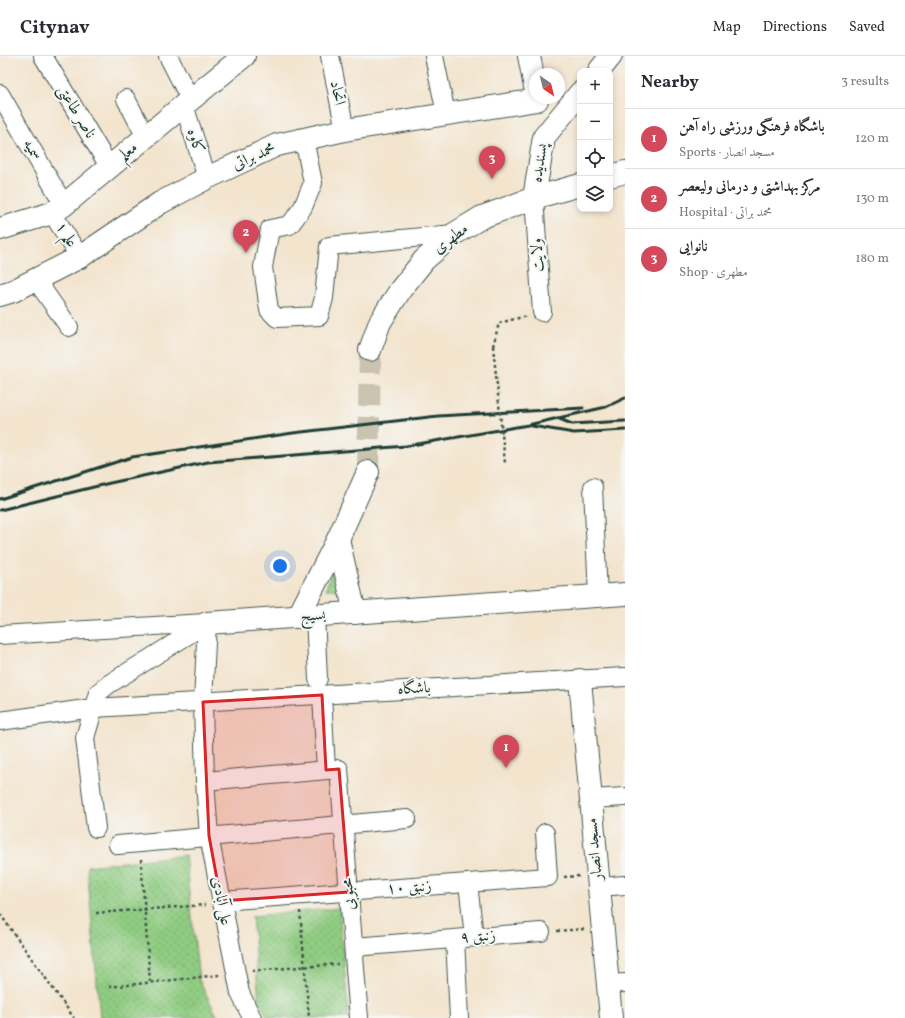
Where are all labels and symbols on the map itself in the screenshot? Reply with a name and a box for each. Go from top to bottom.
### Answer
north arrow [529,68,565,104]
street label: اتحاد [324,79,350,107]
street label: ناصر طاعتی [51,81,101,143]
street label: کاوه [181,126,209,156]
street label: سمیه [17,135,47,165]
street label: معلم [113,137,145,170]
street label: محمد براتی [229,138,279,176]
street label: پسندیده [526,140,554,184]
pin: 3 [479,146,505,179]
street label: علم ۱ [46,218,82,254]
street label: مطهری [429,218,473,260]
pin: 2 [233,220,259,253]
street label: ولایت [526,237,550,273]
your location [270,556,290,576]
street label: بسیج [300,604,327,630]
street label: باشگاه [397,676,431,701]
pin: 1 [493,735,519,768]
street label: مسجد انصار [581,817,609,883]
street label: علی آبادی [205,875,237,927]
street label: زنبق ۱۰ [386,875,432,901]
street label: محبوبی [337,877,361,911]
street label: زنبق ۹ [459,925,497,949]

